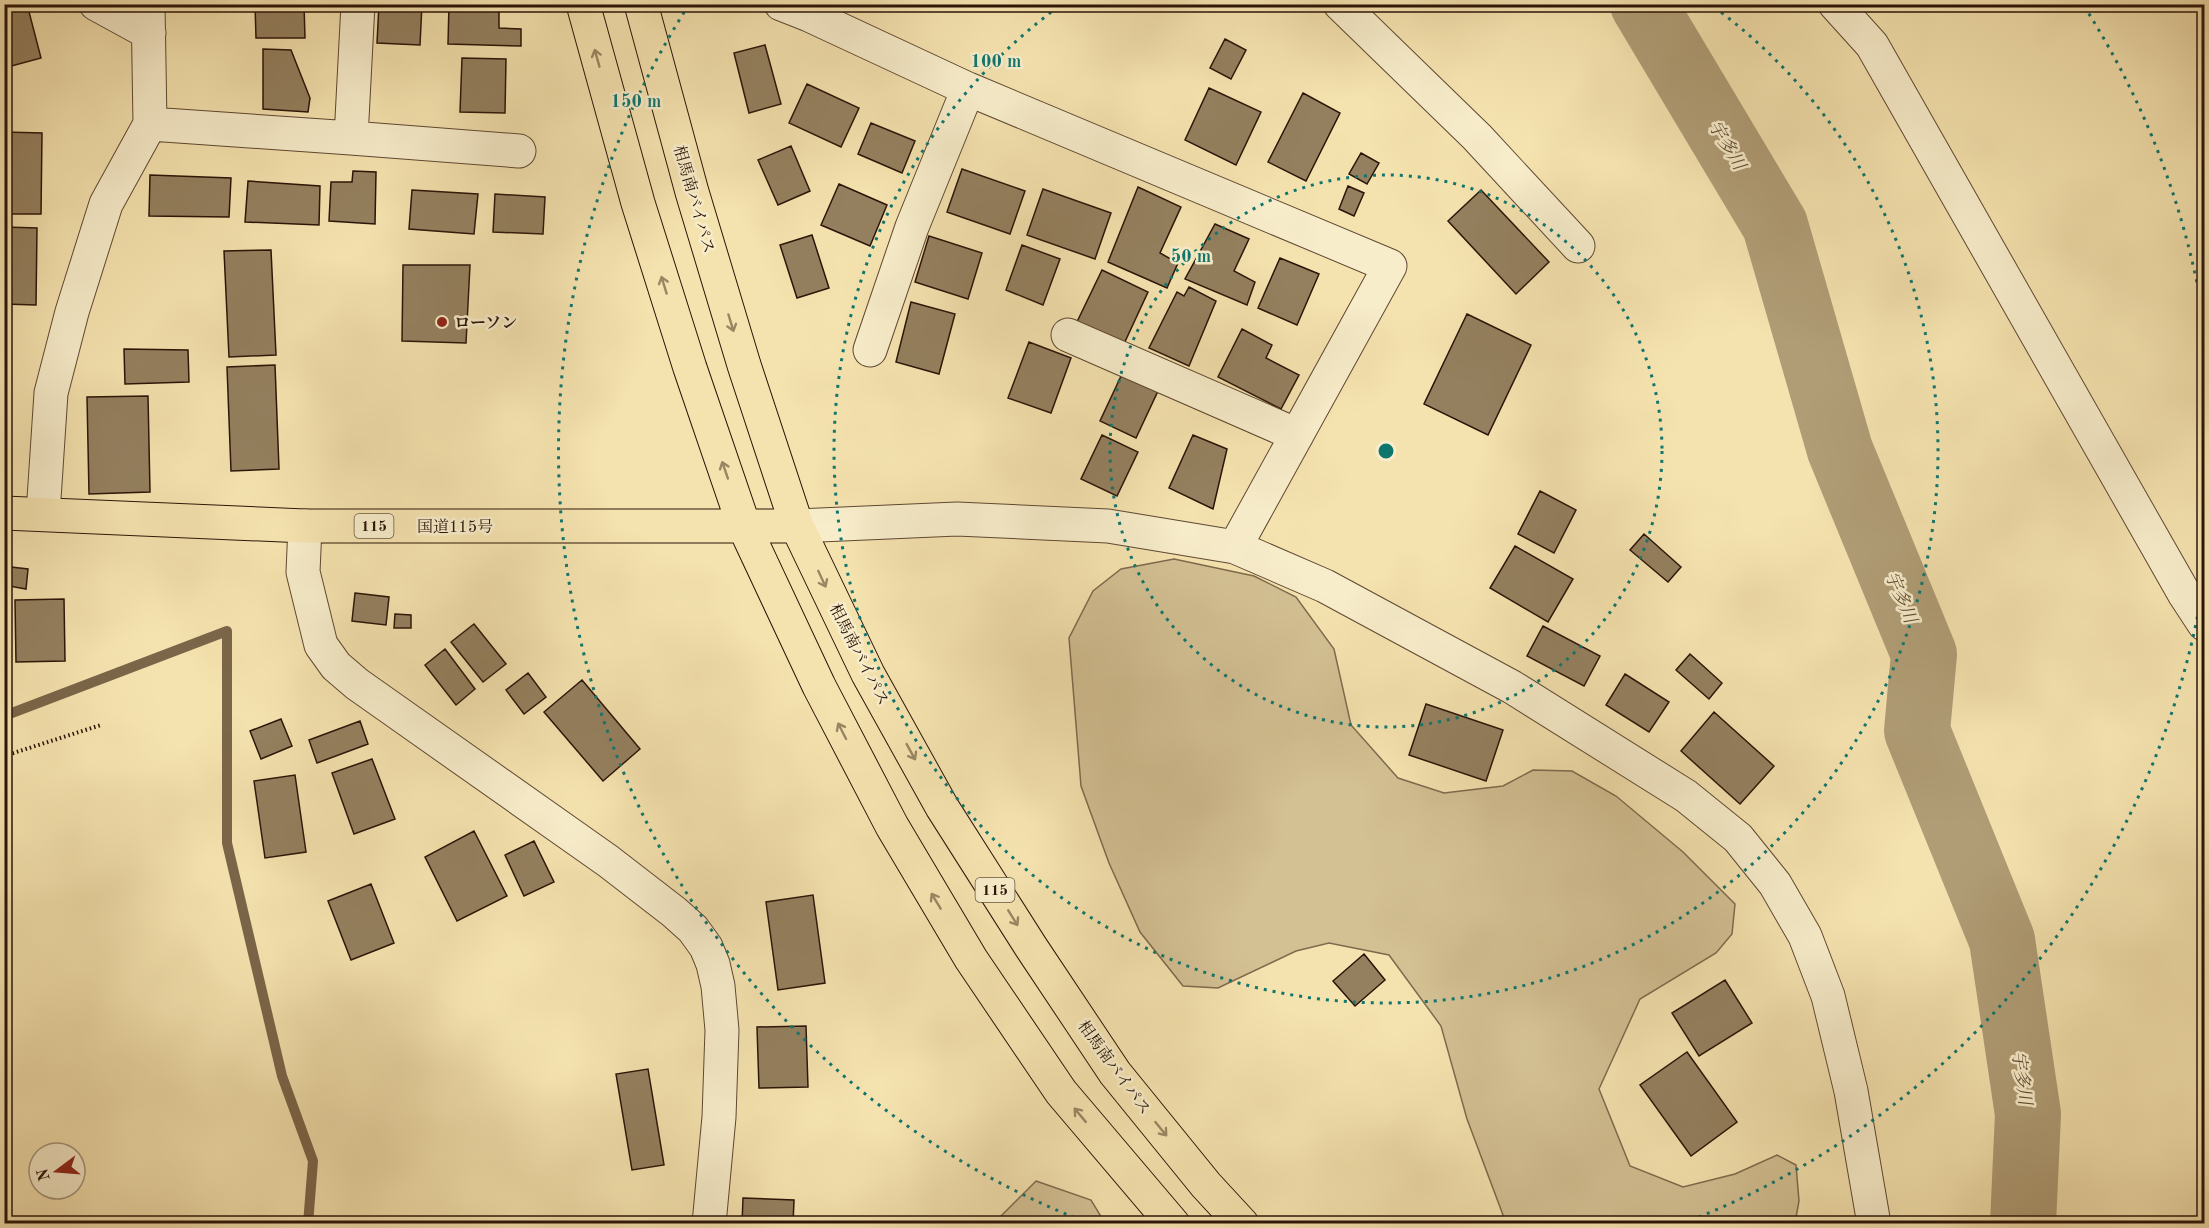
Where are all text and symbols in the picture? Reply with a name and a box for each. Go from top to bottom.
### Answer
one-way arrow [591,49,602,68]
text: 100 m [971,53,1021,71]
text: 150 m [611,93,661,111]
water label: 宇多川 [1705,117,1751,175]
street label: 相馬南バイパス [670,143,718,255]
text: 50 m [1171,248,1211,266]
one-way arrow [658,276,669,295]
one-way arrow [726,313,737,332]
marker: ローソン [435,315,449,329]
place label: ローソン [454,316,517,332]
centre of rings [1376,441,1396,461]
one-way arrow [719,462,730,480]
road number: 115 [354,514,394,538]
street label: 国道115号 [417,518,493,536]
water label: 宇多川 [1881,568,1922,628]
one-way arrow [817,569,829,587]
street label: 相馬南バイパス [826,601,892,708]
one-way arrow [836,722,847,740]
one-way arrow [905,743,917,760]
road number: 115 [976,878,1014,902]
one-way arrow [930,893,942,910]
one-way arrow [1006,910,1019,927]
street label: 相馬南バイパス [1074,1017,1154,1118]
water label: 宇多川 [2008,1050,2036,1108]
one-way arrow [1073,1108,1087,1123]
one-way arrow [1154,1121,1167,1137]
north arrow [27,1141,87,1201]
text: N [35,1166,54,1183]

